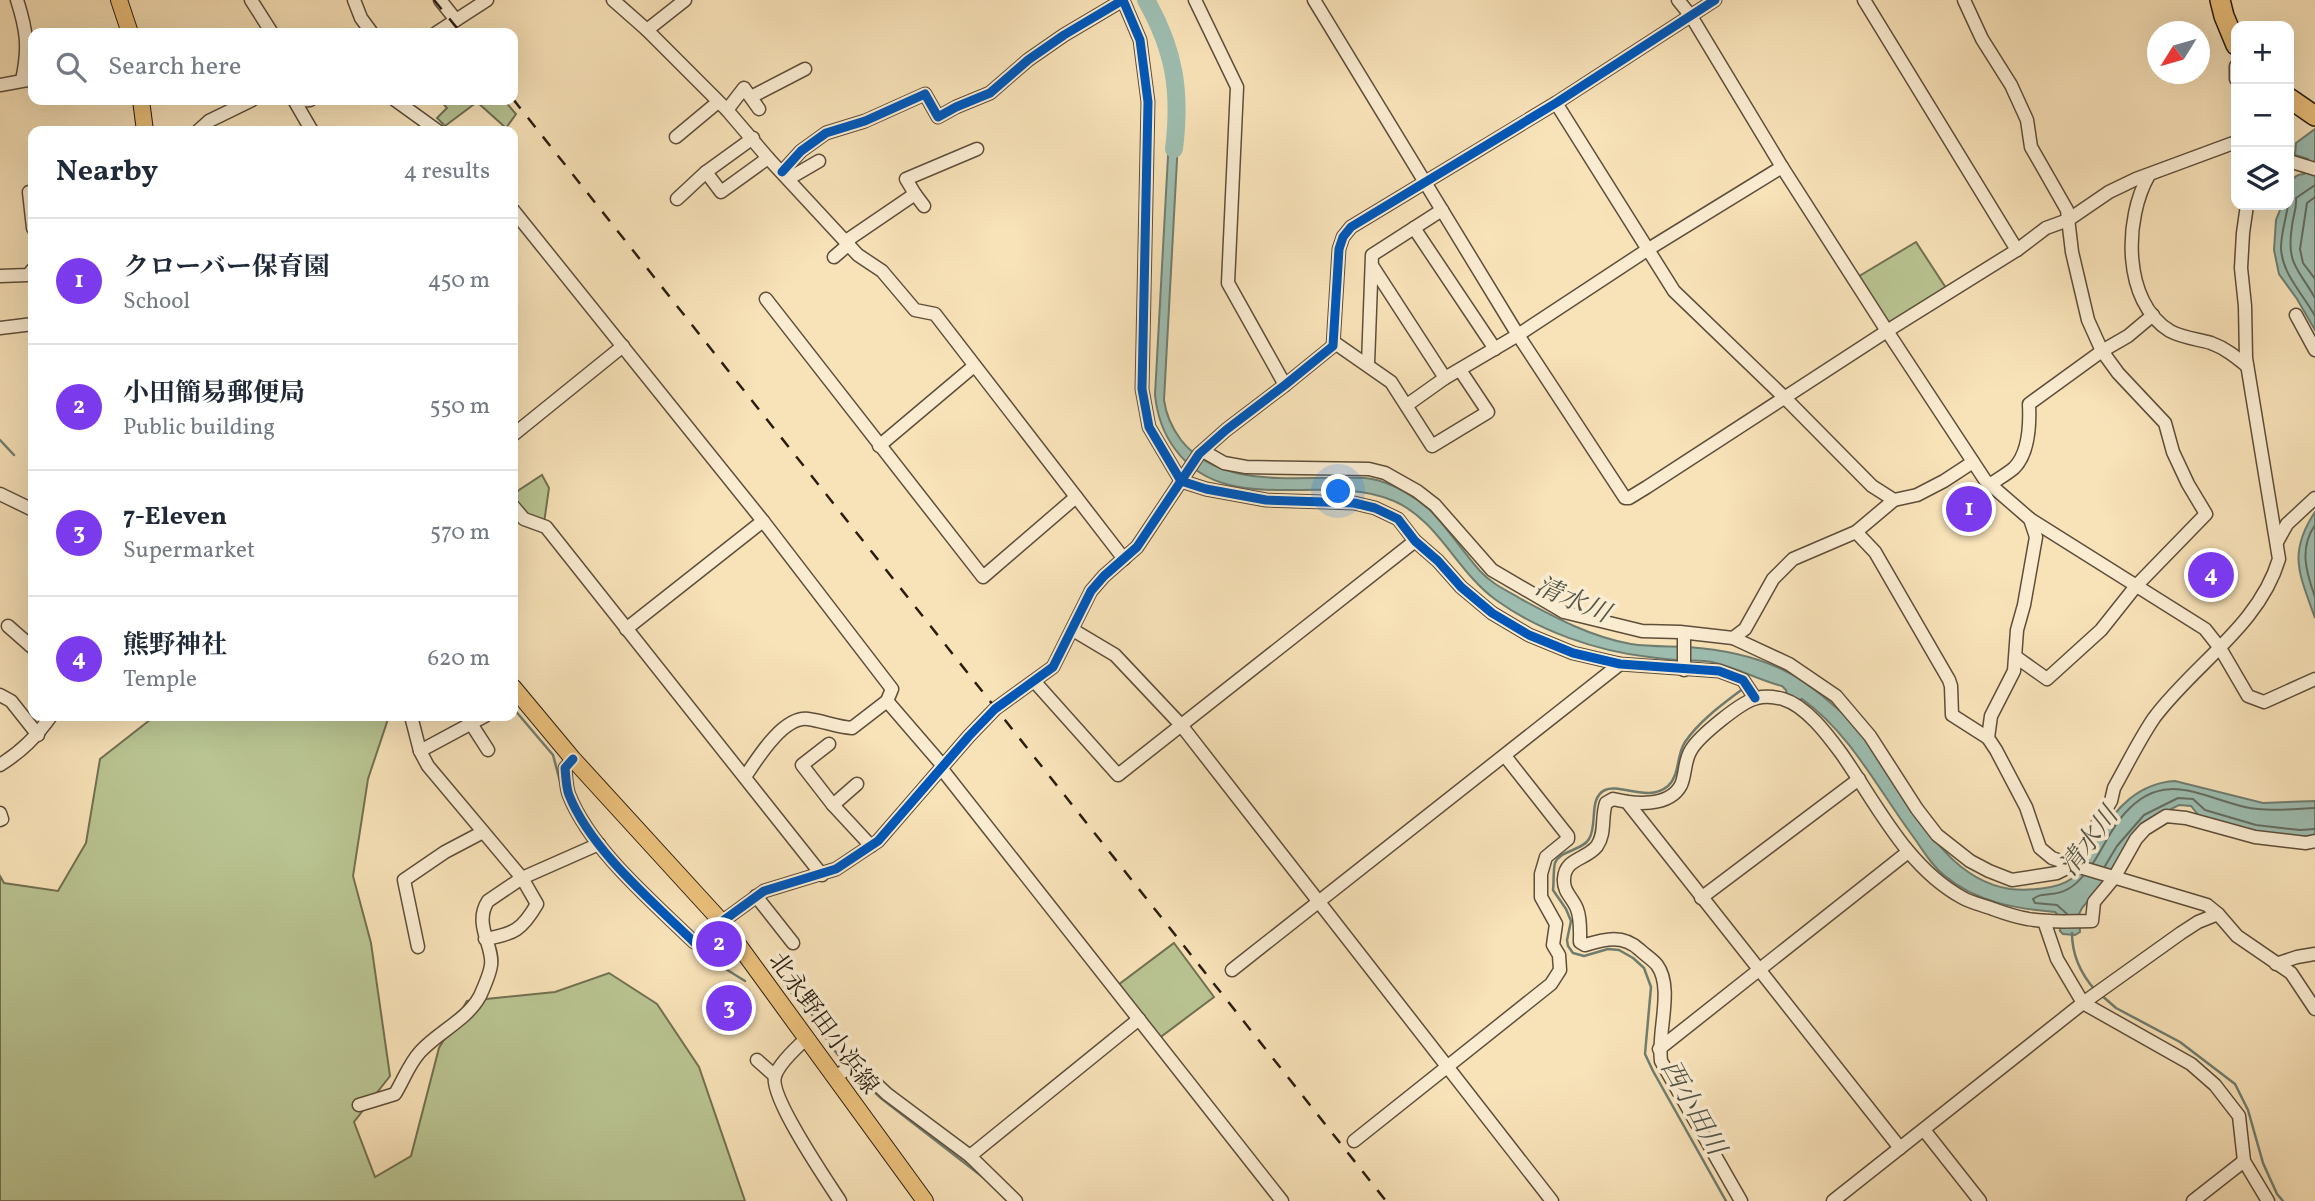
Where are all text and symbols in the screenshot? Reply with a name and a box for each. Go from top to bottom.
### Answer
north arrow [2147,21,2210,84]
map controls [2231,21,2294,210]
button: + [2231,21,2294,84]
search box [28,28,518,105]
icon: search [52,48,90,86]
text: Search here [108,49,241,85]
button: − [2231,84,2294,147]
button: layers [2231,147,2294,210]
text: Nearby [56,151,158,193]
text: 4 results [404,156,490,188]
text: クローバー保育園 [123,250,330,286]
text: 1 [74,265,84,297]
text: 450 m [428,265,490,297]
text: School [123,286,190,318]
text: 小田簡易郵便局 [123,376,305,412]
text: 2 [73,391,85,423]
text: 550 m [430,391,490,423]
text: Public building [123,412,275,444]
your location [1321,474,1355,508]
pin: 1 [1946,483,1992,535]
text: 7-Eleven [123,499,227,535]
text: 3 [73,517,85,549]
text: 570 m [430,517,490,549]
text: Supermarket [123,535,255,567]
pin: 4 [2188,549,2234,601]
water label: 清水川 [1529,569,1618,634]
text: 熊野神社 [123,628,227,664]
text: 4 [72,643,86,675]
text: 620 m [427,643,490,675]
text: Temple [123,664,197,696]
water label: 清水川 [2052,798,2129,884]
pin: 2 [696,918,742,970]
street label: 北永野田小浜線 [759,946,886,1102]
pin: 3 [706,982,752,1034]
water label: 西小田川 [1651,1054,1735,1165]

